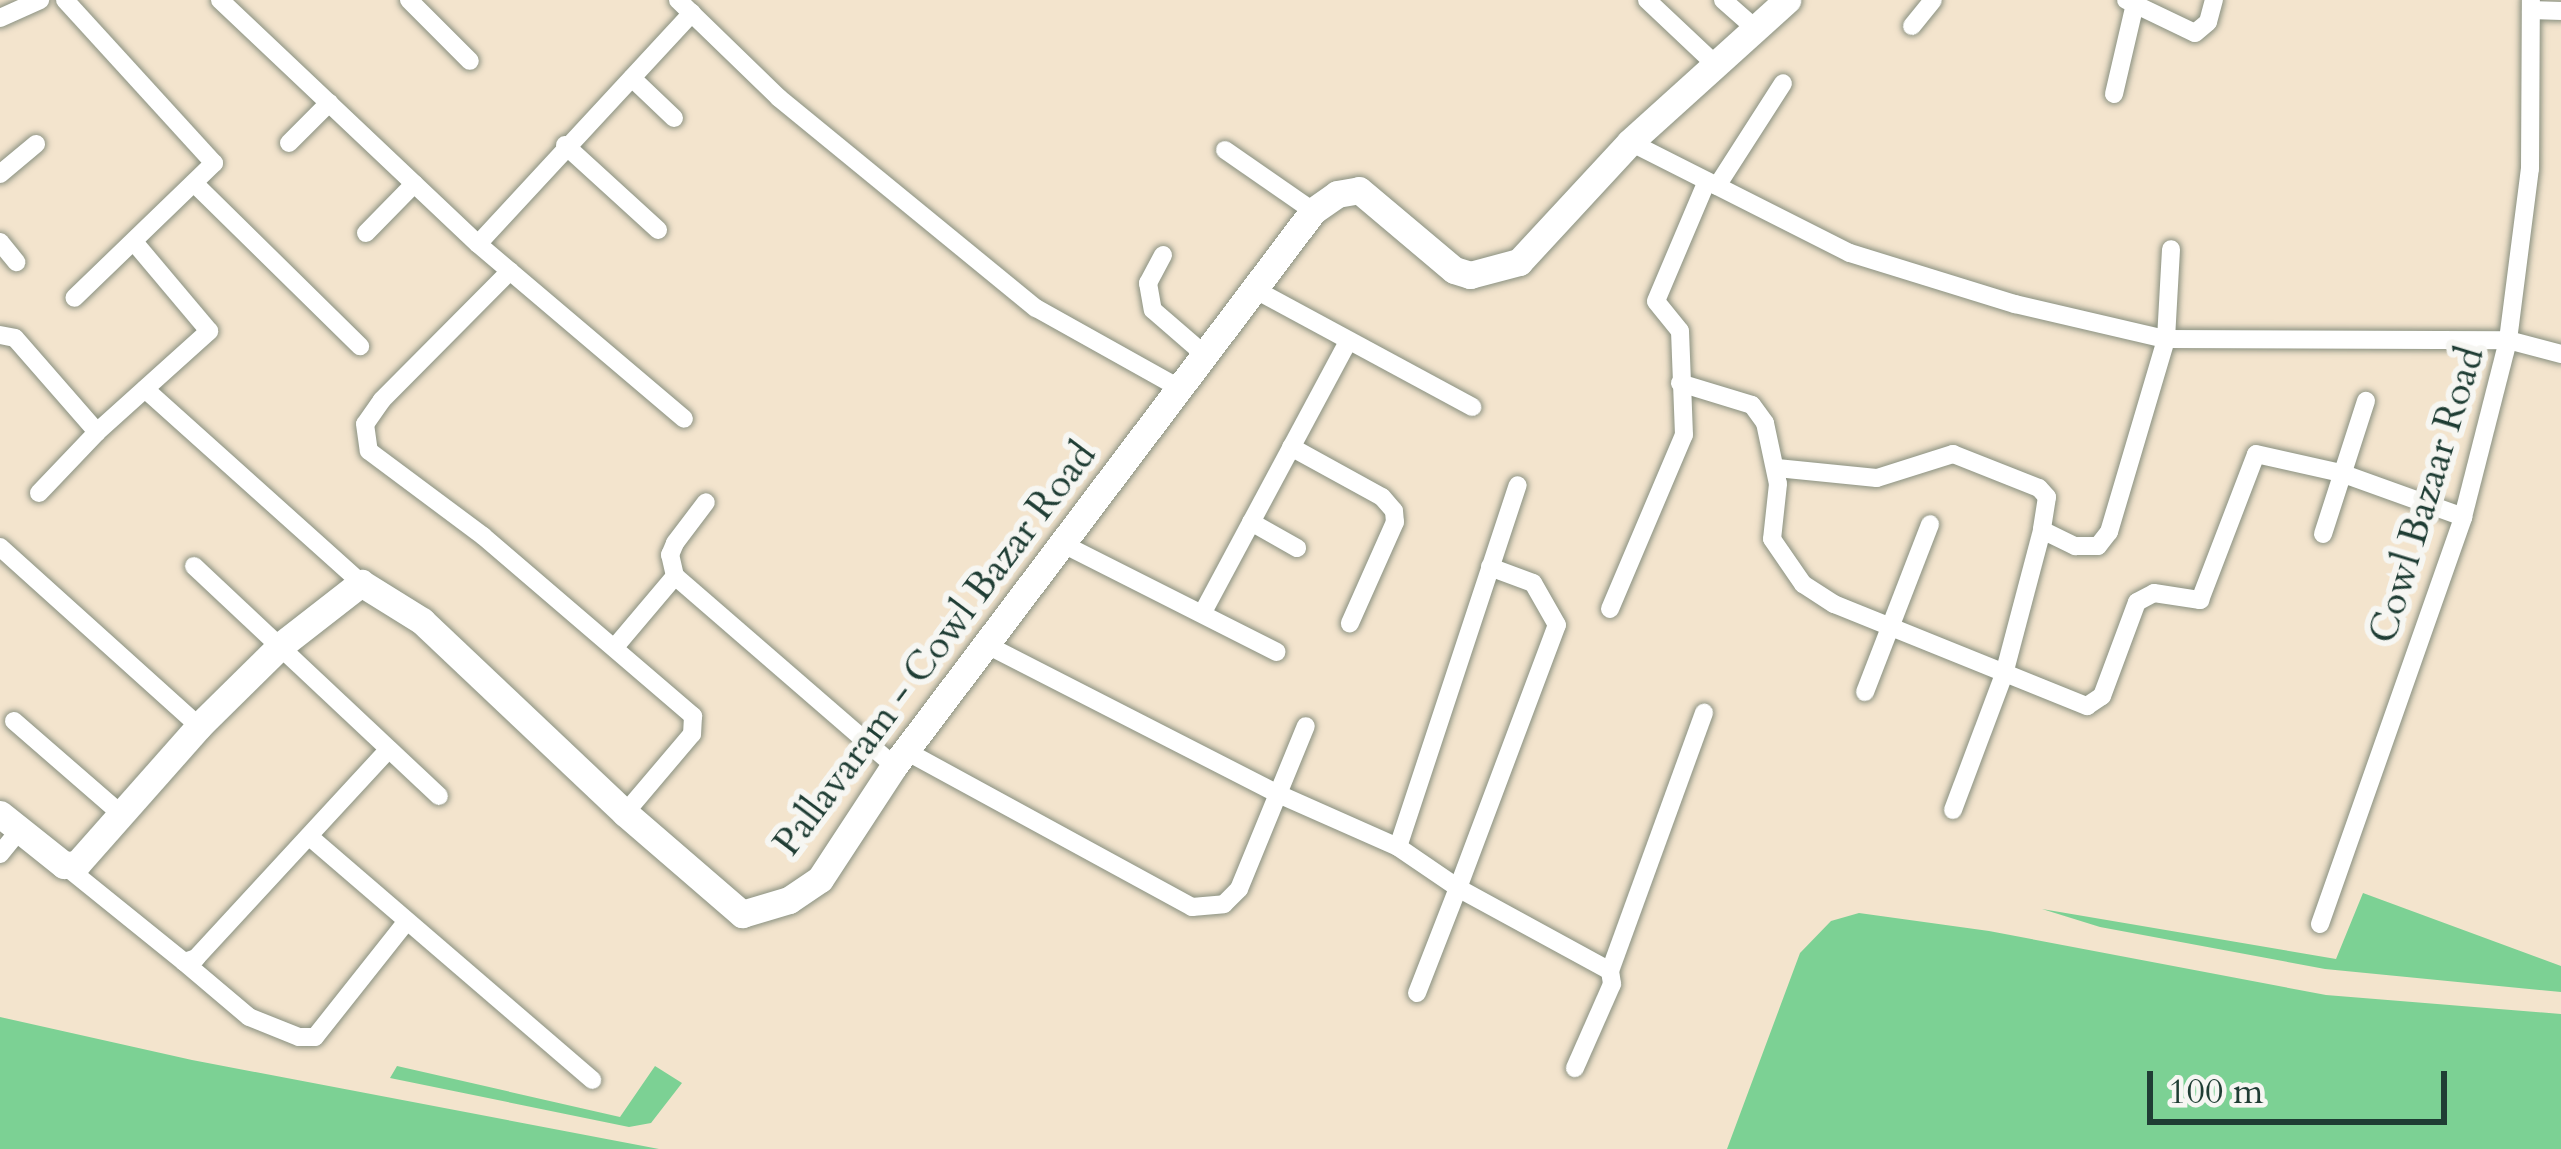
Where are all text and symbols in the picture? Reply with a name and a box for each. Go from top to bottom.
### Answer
street label: Cowl Bazaar Road [2360,341,2494,649]
street label: Pallavaram - Cowl Bazar Road [764,433,1106,865]
scale bar [2153,1047,2453,1121]
text: 100 m [2168,1067,2263,1116]

